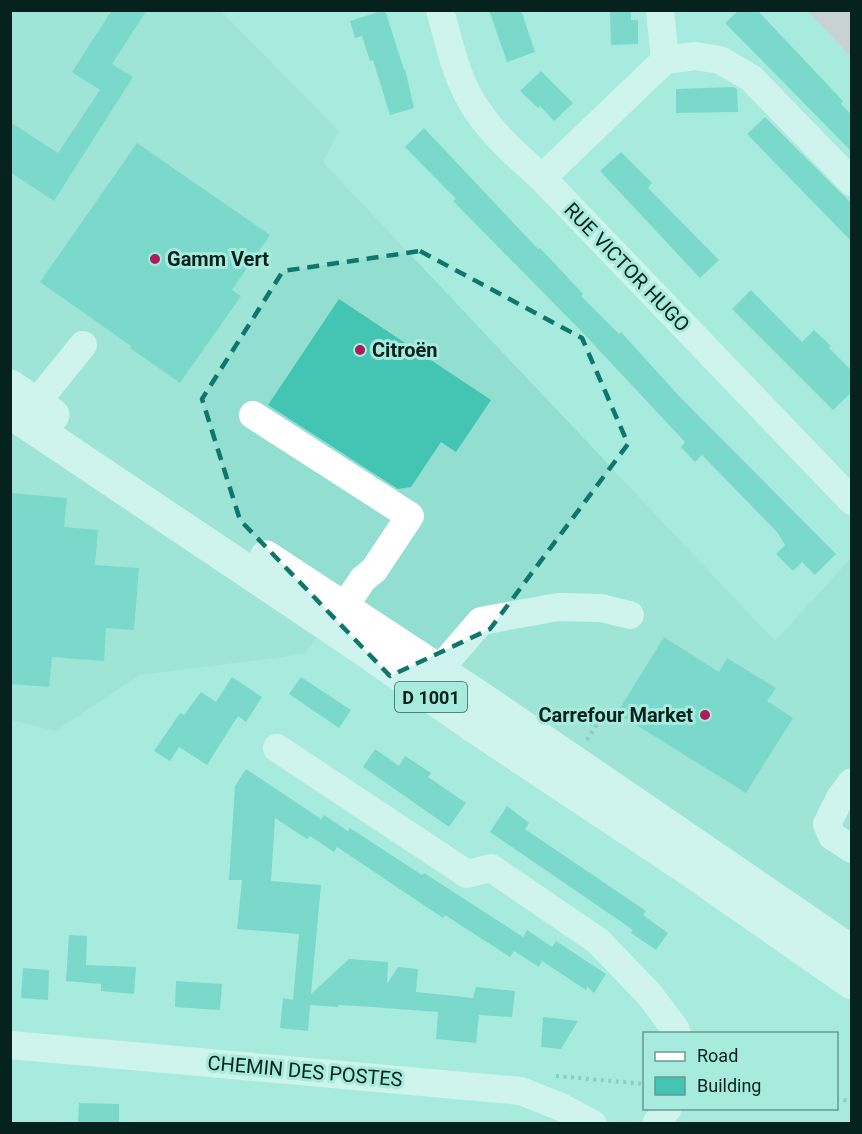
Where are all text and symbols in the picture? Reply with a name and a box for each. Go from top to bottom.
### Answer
street label: RUE VICTOR HUGO [559,198,695,336]
place label: Gamm Vert [167,247,269,271]
marker: Gamm Vert [148,252,162,266]
place label: Citroën [372,338,437,362]
marker: Citroën [353,343,367,357]
road number: D 1001 [395,682,467,712]
place label: Carrefour Market [538,703,693,727]
marker: Carrefour Market [698,708,712,722]
legend [643,1032,838,1110]
text: Road [697,1045,738,1066]
street label: CHEMIN DES POSTES [207,1051,404,1091]
text: Building [697,1075,761,1096]

